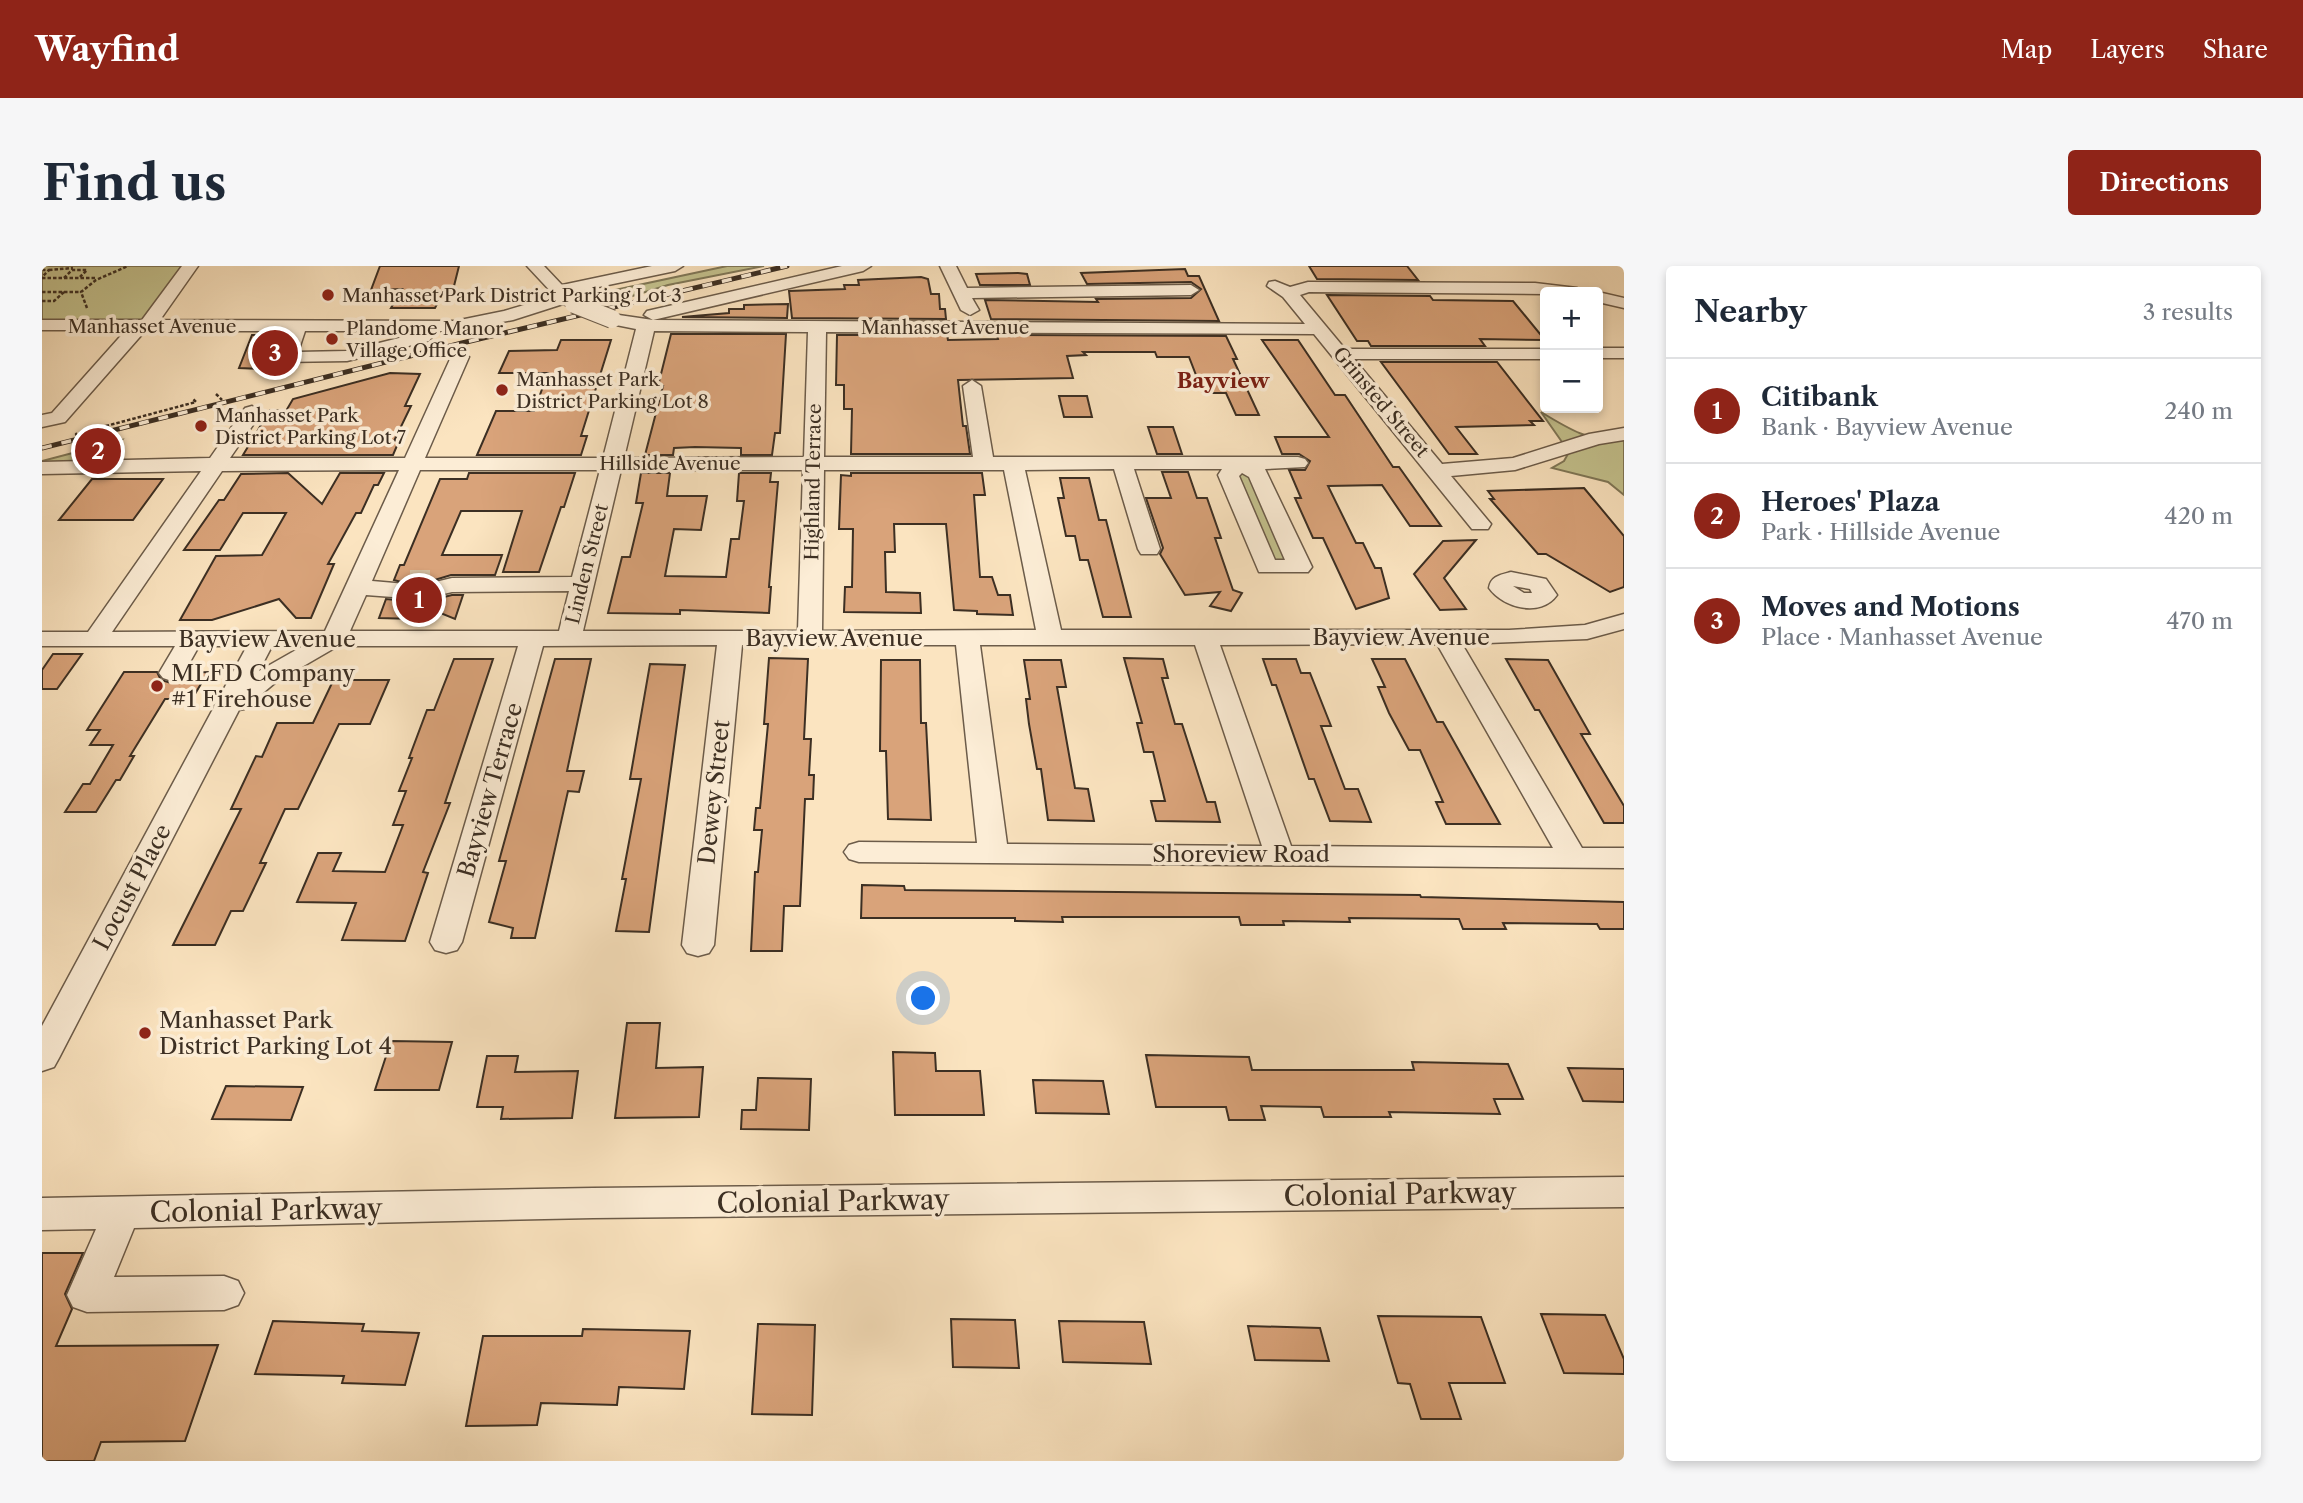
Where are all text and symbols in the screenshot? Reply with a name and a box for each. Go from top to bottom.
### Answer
text: Wayfind [35,29,179,70]
text: Map [2001,35,2052,64]
text: Layers [2090,35,2165,64]
text: Share [2203,35,2268,64]
button: Directions [2068,150,2261,215]
text: Find us [42,152,226,213]
place label: Manhasset Park District Parking Lot 3 [342,284,682,307]
marker: Manhasset Park District Parking Lot 3 [320,287,336,303]
map controls [1540,287,1603,413]
button: + [1540,287,1603,350]
text: Nearby [1694,293,1807,330]
text: 3 results [2143,298,2233,326]
street label: Manhasset Avenue [68,315,236,338]
street label: Manhasset Avenue [861,316,1029,339]
place label: Plandome Manor Village Office [345,317,503,362]
pin: 3 [252,327,298,379]
marker: Plandome Manor Village Office [324,331,340,347]
street label: Grinsted Street [1328,342,1434,462]
button: − [1540,350,1603,413]
place label: Manhasset Park District Parking Lot 8 [516,368,709,413]
district label: Bayview [1177,368,1270,393]
text: Citibank [1761,381,1878,413]
marker: Manhasset Park District Parking Lot 8 [494,382,510,398]
text: 1 [1712,397,1722,425]
text: 240 m [2164,397,2233,425]
street label: Highland Terrace [800,403,826,561]
place label: Manhasset Park District Parking Lot 7 [215,404,407,449]
text: Bank · Bayview Avenue [1761,413,2013,441]
marker: Manhasset Park District Parking Lot 7 [193,418,209,434]
pin: 2 [75,425,121,477]
street label: Hillside Avenue [599,452,741,475]
text: Heroes' Plaza [1761,486,1940,518]
street label: Linden Street [561,501,613,627]
text: 2 [1710,502,1724,530]
text: 420 m [2164,502,2233,530]
text: Park · Hillside Avenue [1761,518,2000,546]
pin: 1 [396,574,442,626]
text: Moves and Motions [1761,591,2020,623]
text: 3 [1711,607,1724,635]
text: 470 m [2166,607,2233,635]
street label: Bayview Avenue [1312,623,1490,651]
text: Place · Manhasset Avenue [1761,623,2043,651]
street label: Bayview Avenue [745,624,923,652]
street label: Bayview Avenue [178,625,356,653]
place label: MLFD Company #1 Firehouse [171,659,355,713]
marker: MLFD Company #1 Firehouse [149,678,165,694]
street label: Bayview Terrace [452,699,528,881]
street label: Dewey Street [692,718,736,866]
street label: Locust Place [87,819,177,955]
street label: Shoreview Road [1152,840,1330,868]
your location [906,981,940,1015]
place label: Manhasset Park District Parking Lot 4 [159,1006,392,1060]
marker: Manhasset Park District Parking Lot 4 [137,1025,153,1041]
street label: Colonial Parkway [1283,1175,1517,1213]
street label: Colonial Parkway [716,1182,950,1220]
street label: Colonial Parkway [149,1191,383,1229]

